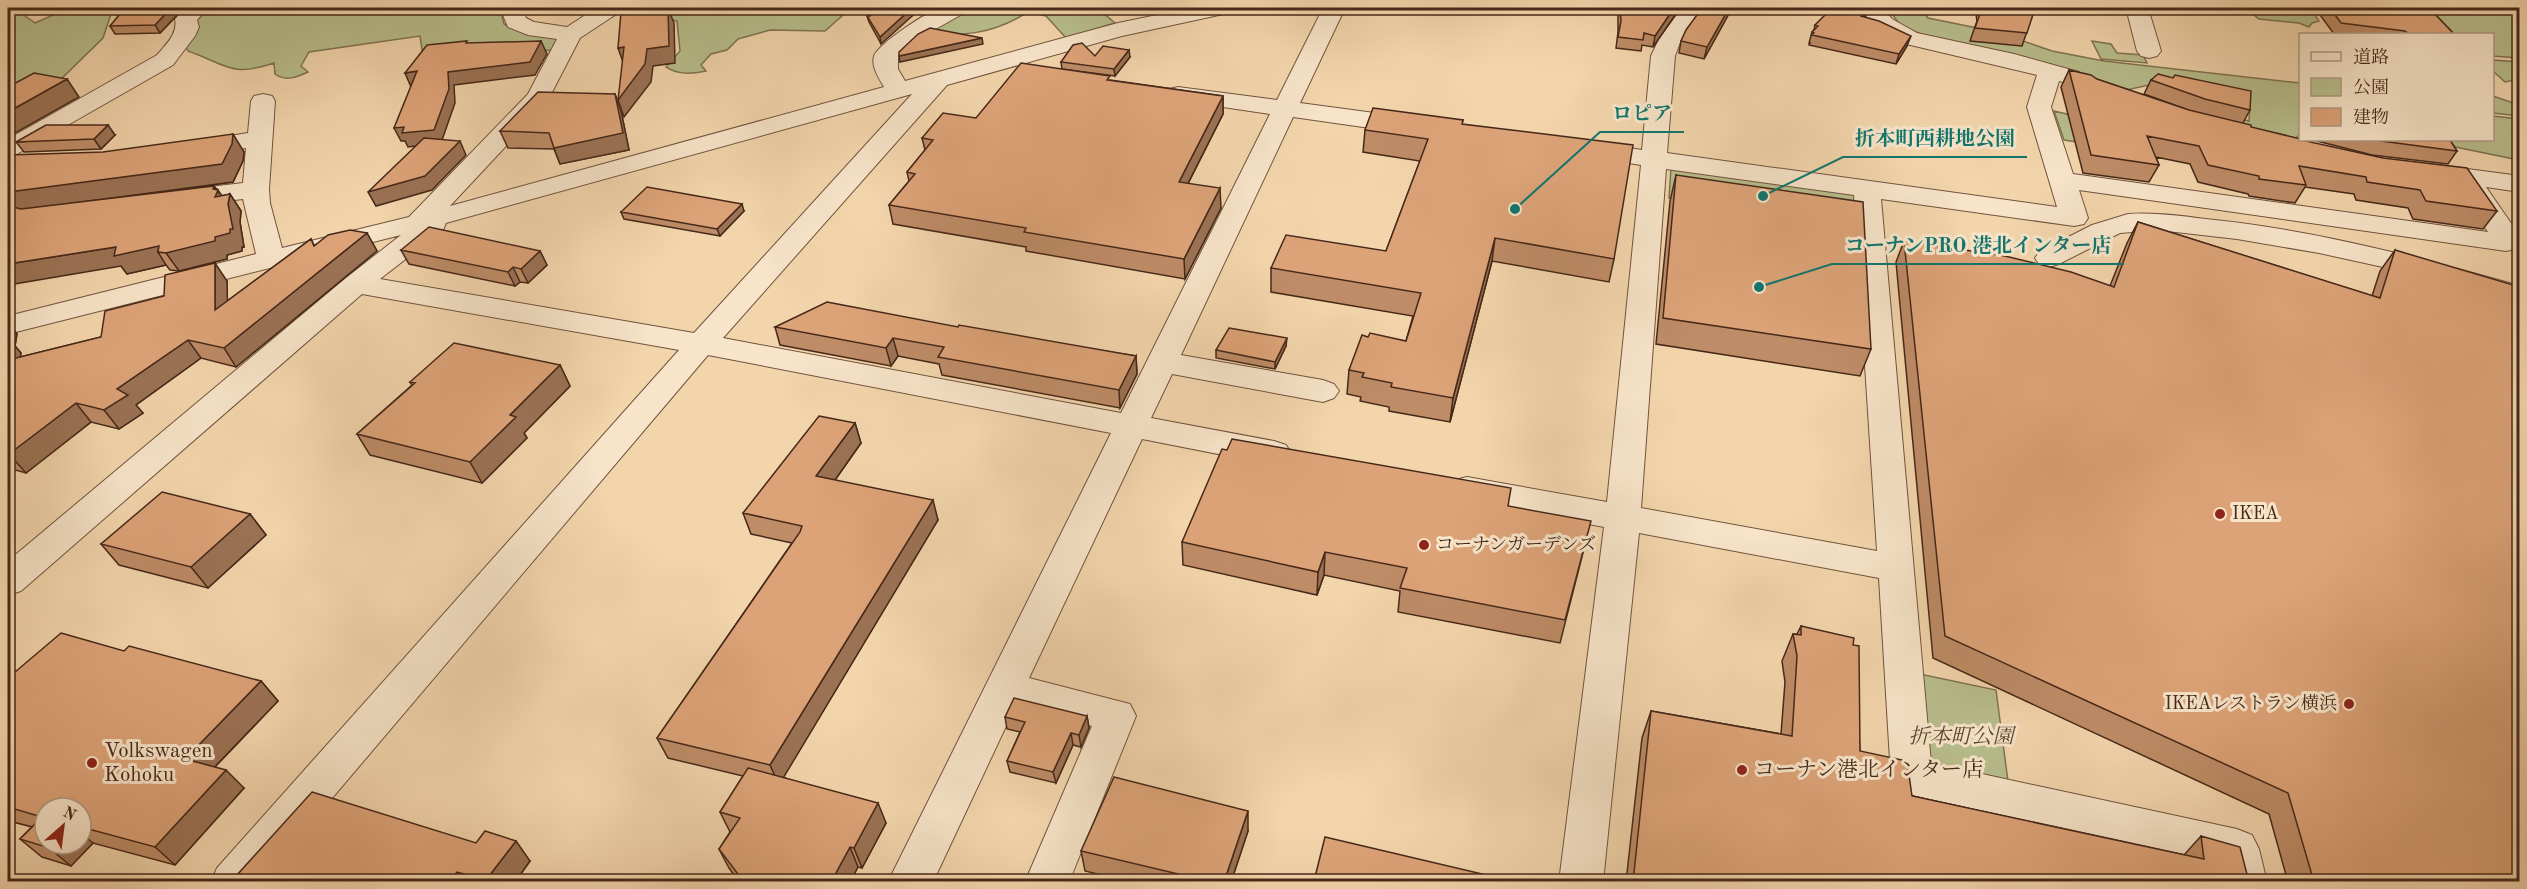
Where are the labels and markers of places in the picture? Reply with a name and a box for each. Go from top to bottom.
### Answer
callout: ロピア [1600,94,1684,132]
callout: 折本町西耕地公園 [1843,119,2027,157]
callout: コーナンPRO 港北インター店 [1832,226,2124,264]
place label: IKEA [2232,505,2279,523]
marker: IKEA [2213,507,2227,521]
place label: コーナンガーデンズ [1436,535,1596,554]
marker: コーナンガーデンズ [1417,538,1431,552]
place label: IKEAレストラン横浜 [2165,693,2337,713]
marker: IKEAレストラン横浜 [2342,697,2356,711]
place label: Volkswagen Kohoku [104,741,213,786]
marker: Volkswagen Kohoku [85,756,99,770]
place label: コーナン港北インター店 [1754,758,1983,781]
marker: コーナン港北インター店 [1735,763,1749,777]

